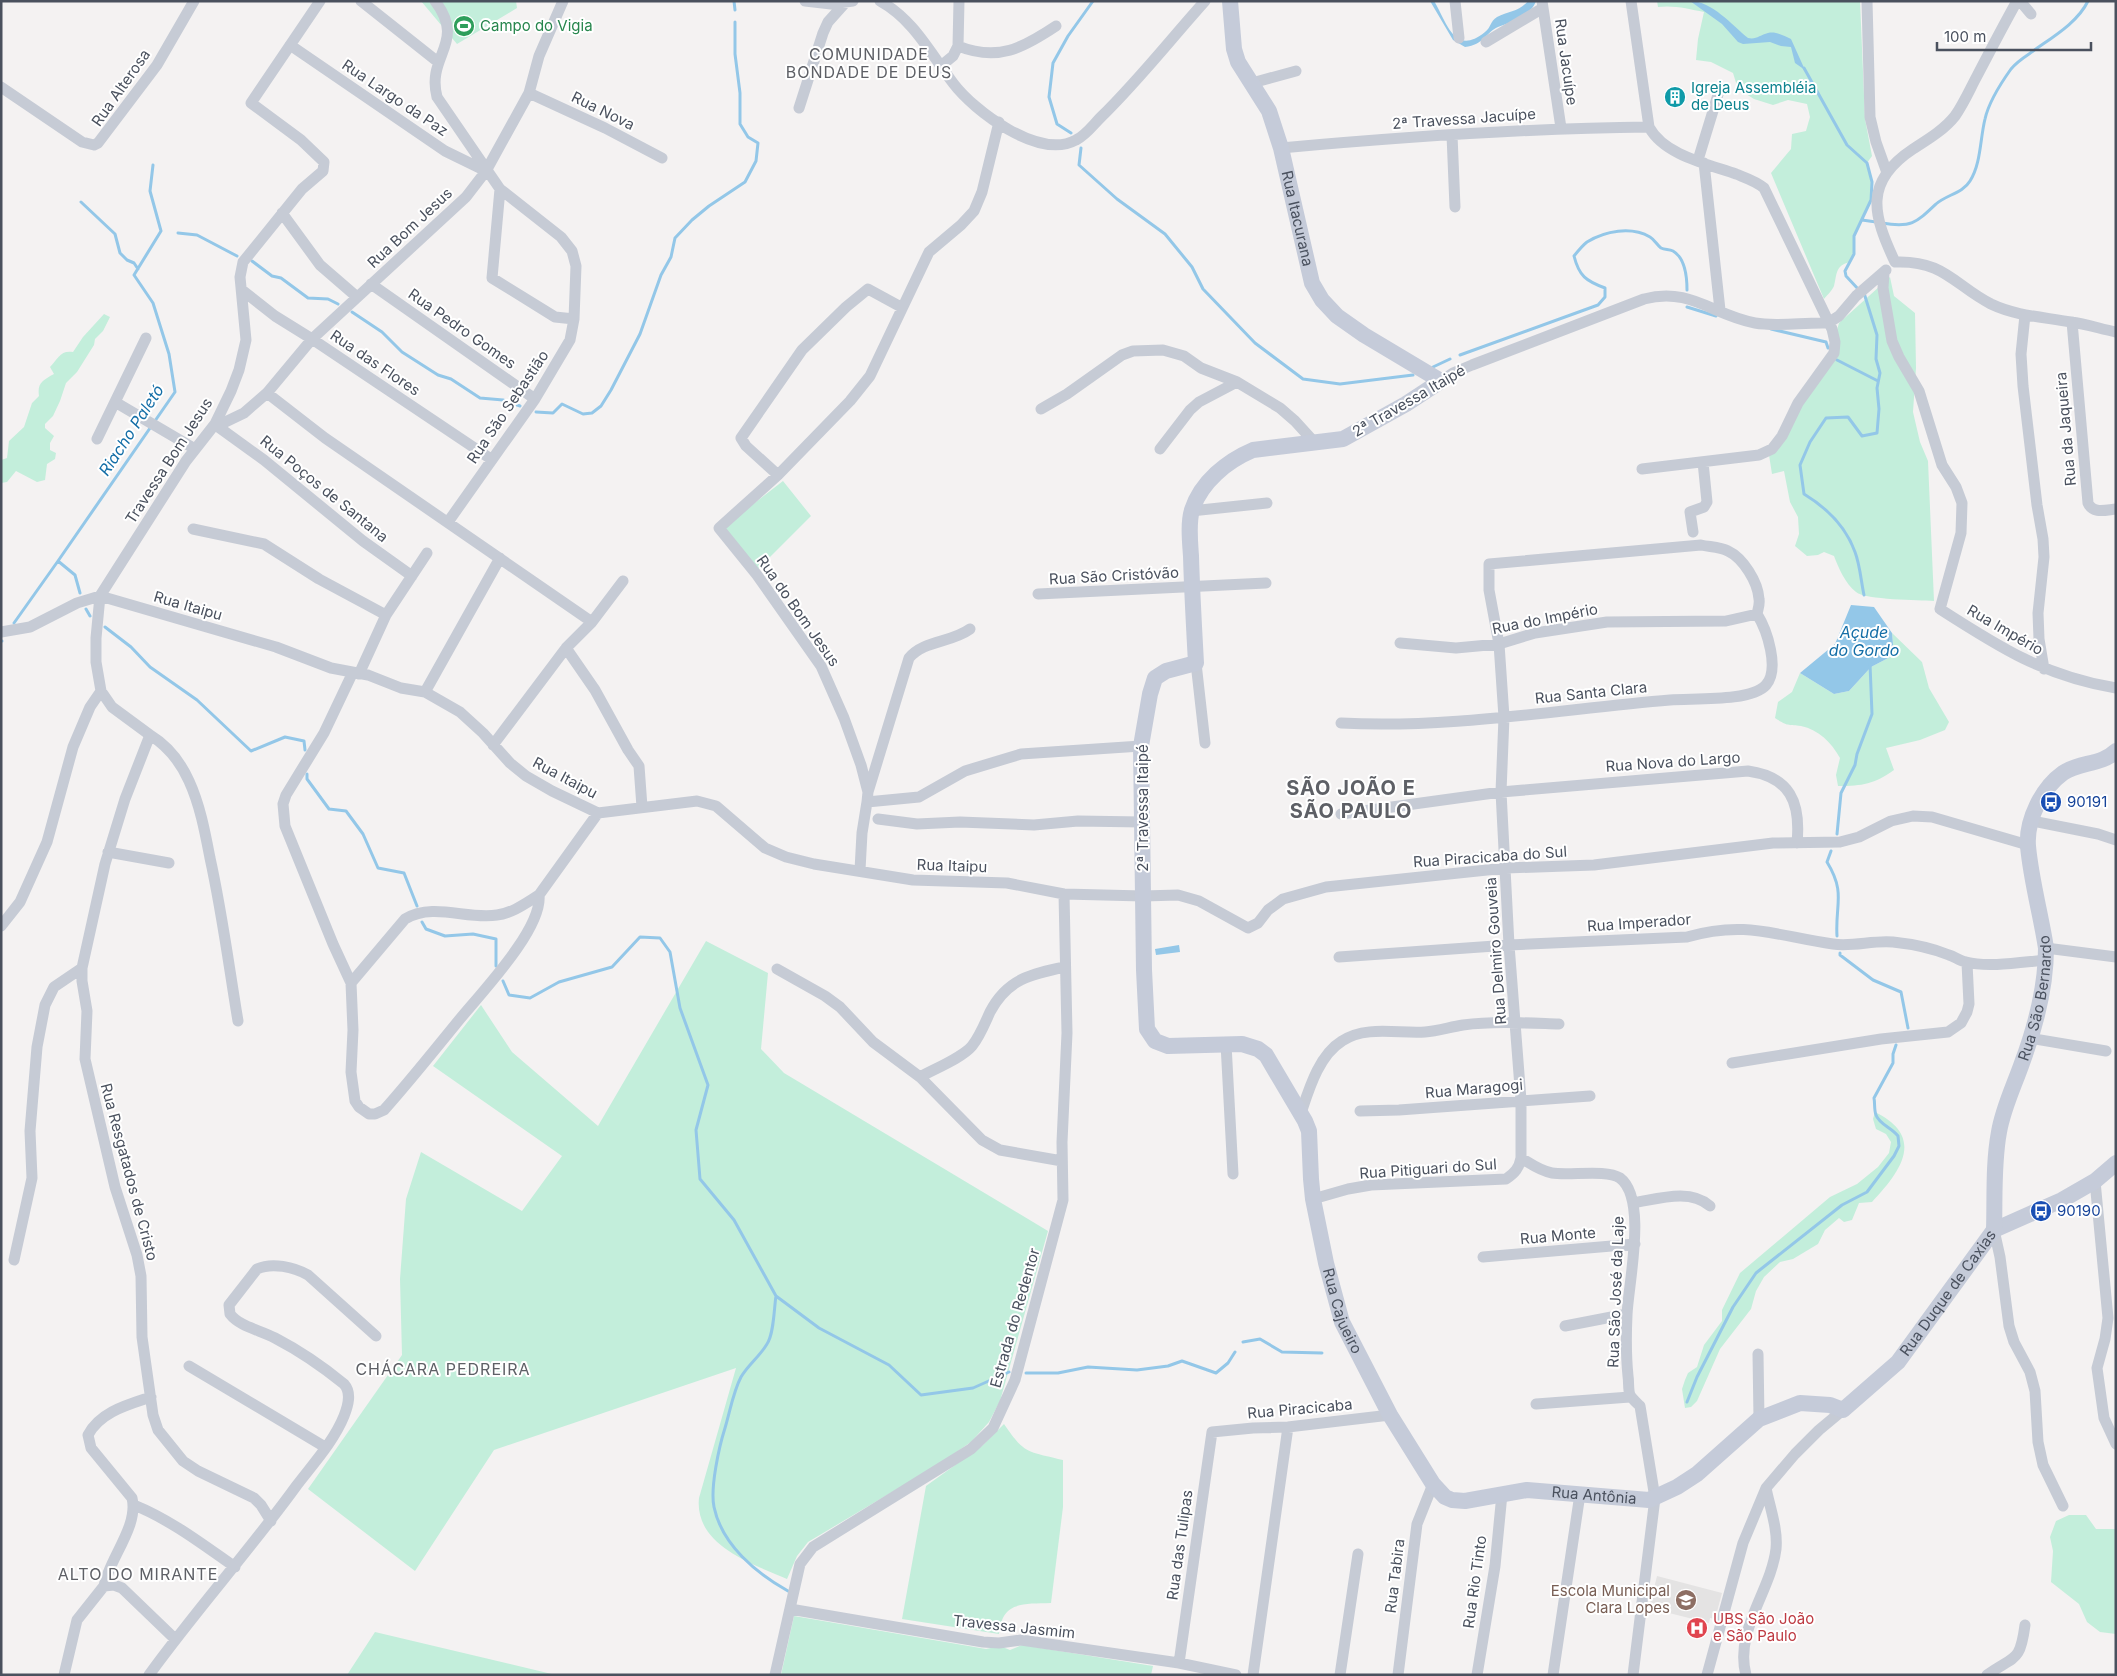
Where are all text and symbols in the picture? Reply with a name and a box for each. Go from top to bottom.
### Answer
sports icon: Campo do Vigia [452,14,476,38]
place label: Campo do Vigia [480,16,593,35]
street label: Rua Jacuípe [1551,17,1582,106]
scale bar [1937,20,2091,52]
text: 100 m [1944,27,1986,46]
district label: COMUNIDADE BONDADE DE DEUS [786,44,952,82]
street label: Rua Alterosa [87,46,154,130]
street label: Rua Largo da Paz [339,55,452,140]
place label: Igreja Assembléia de Deus [1691,78,1816,114]
building icon: Igreja Assembléia de Deus [1663,85,1687,109]
street label: Rua Nova [569,87,638,134]
street label: 2ª Travessa Jacuípe [1391,104,1537,133]
street label: Rua Itacurana [1277,169,1318,268]
street label: Rua Bom Jesus [363,183,456,272]
street label: Rua Pedro Gomes [405,284,520,373]
street label: Rua das Flores [327,326,424,400]
street label: Rua São Sebastião [463,347,552,467]
street label: 2ª Travessa Itaipé [1349,360,1469,441]
street label: Rua da Jaqueira [2051,371,2080,487]
water label: Riacho Paletó [94,381,168,479]
street label: Travessa Bom Jesus [121,394,216,527]
street label: Rua Poços de Santana [257,431,392,546]
street label: Rua do Bom Jesus [753,551,844,670]
street label: Rua São Cristóvão [1049,563,1179,588]
street label: Rua Itaipu [152,587,225,624]
street label: Rua do Império [1490,599,1599,638]
street label: Rua Império [1964,600,2047,659]
water label: Açude do Gordo [1829,622,1899,660]
street label: Rua Santa Clara [1534,677,1648,708]
street label: 2ª Travessa Itaipé [1133,744,1152,872]
street label: Rua Nova do Largo [1605,747,1741,776]
street label: Rua Itaipu [530,753,601,802]
district label: SÃO JOÃO E SÃO PAULO [1286,776,1416,823]
bus stop icon: 90191 [2039,790,2063,814]
place label: 90191 [2067,792,2107,811]
street label: Rua Piracicaba do Sul [1412,842,1568,871]
street label: Rua Itaipu [916,855,988,876]
street label: Rua Delmiro Gouveia [1481,877,1510,1025]
street label: Rua Imperador [1586,909,1692,936]
street label: Rua São Bernardo [2014,934,2055,1063]
street label: Rua Maragogi [1424,1075,1524,1102]
street label: Rua Resgatados de Cristo [97,1081,162,1263]
street label: Rua Pitiguari do Sul [1359,1154,1497,1183]
bus stop icon: 90190 [2029,1199,2053,1223]
place label: 90190 [2057,1201,2101,1220]
street label: Rua São José da Laje [1603,1216,1628,1368]
street label: Rua Monte [1519,1223,1597,1248]
street label: Rua Duque de Caxias [1895,1226,2000,1360]
street label: Estrada do Redentor [985,1245,1044,1390]
street label: Rua Cajueiro [1319,1266,1367,1357]
district label: CHÁCARA PEDREIRA [355,1359,531,1379]
street label: Rua Piracicaba [1247,1394,1353,1423]
street label: Rua Antônia [1551,1482,1637,1508]
street label: Rua das Tulipas [1162,1488,1197,1601]
street label: Rua Rio Tinto [1459,1534,1490,1630]
street label: Rua Tabira [1381,1538,1409,1614]
district label: ALTO DO MIRANTE [58,1564,218,1584]
place label: Escola Municipal Clara Lopes [1551,1581,1670,1617]
school or university icon: Escola Municipal Clara Lopes [1674,1588,1698,1612]
place label: UBS São João e São Paulo [1713,1609,1814,1645]
street label: Travessa Jasmim [952,1611,1076,1642]
hospital icon: UBS São João e São Paulo [1685,1616,1709,1640]

